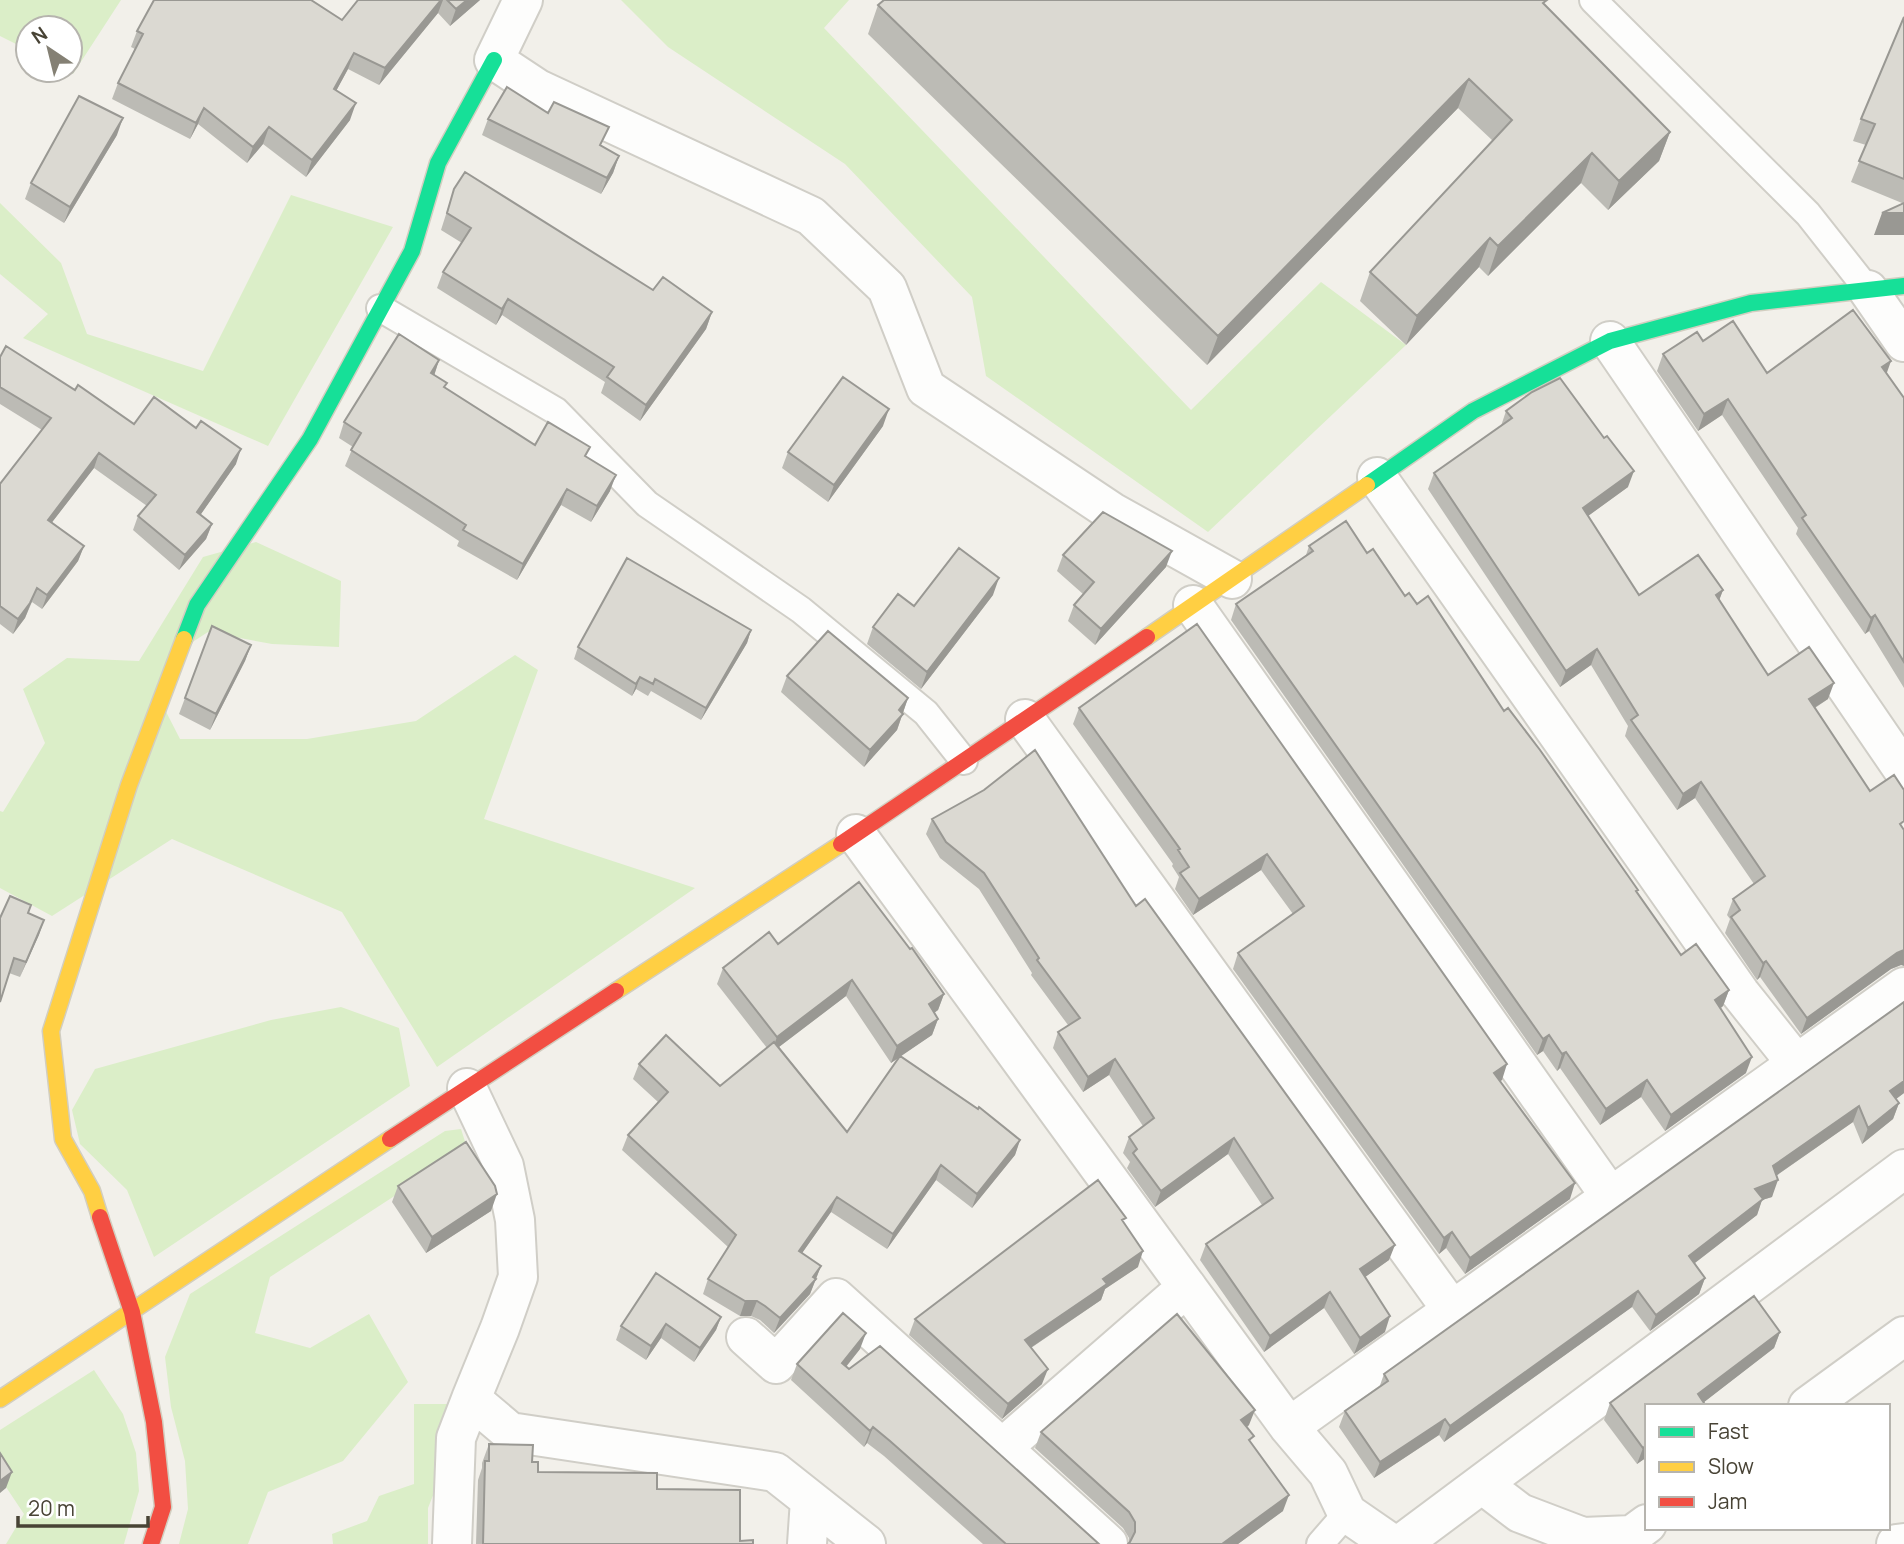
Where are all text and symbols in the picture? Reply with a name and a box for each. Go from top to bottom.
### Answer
north arrow [14,14,84,84]
text: N [26,21,52,50]
legend [1645,1404,1890,1530]
text: Fast [1708,1417,1749,1445]
text: Slow [1708,1452,1754,1480]
scale bar [18,1484,147,1528]
text: Jam [1708,1487,1747,1515]
text: 20 m [28,1494,75,1522]

